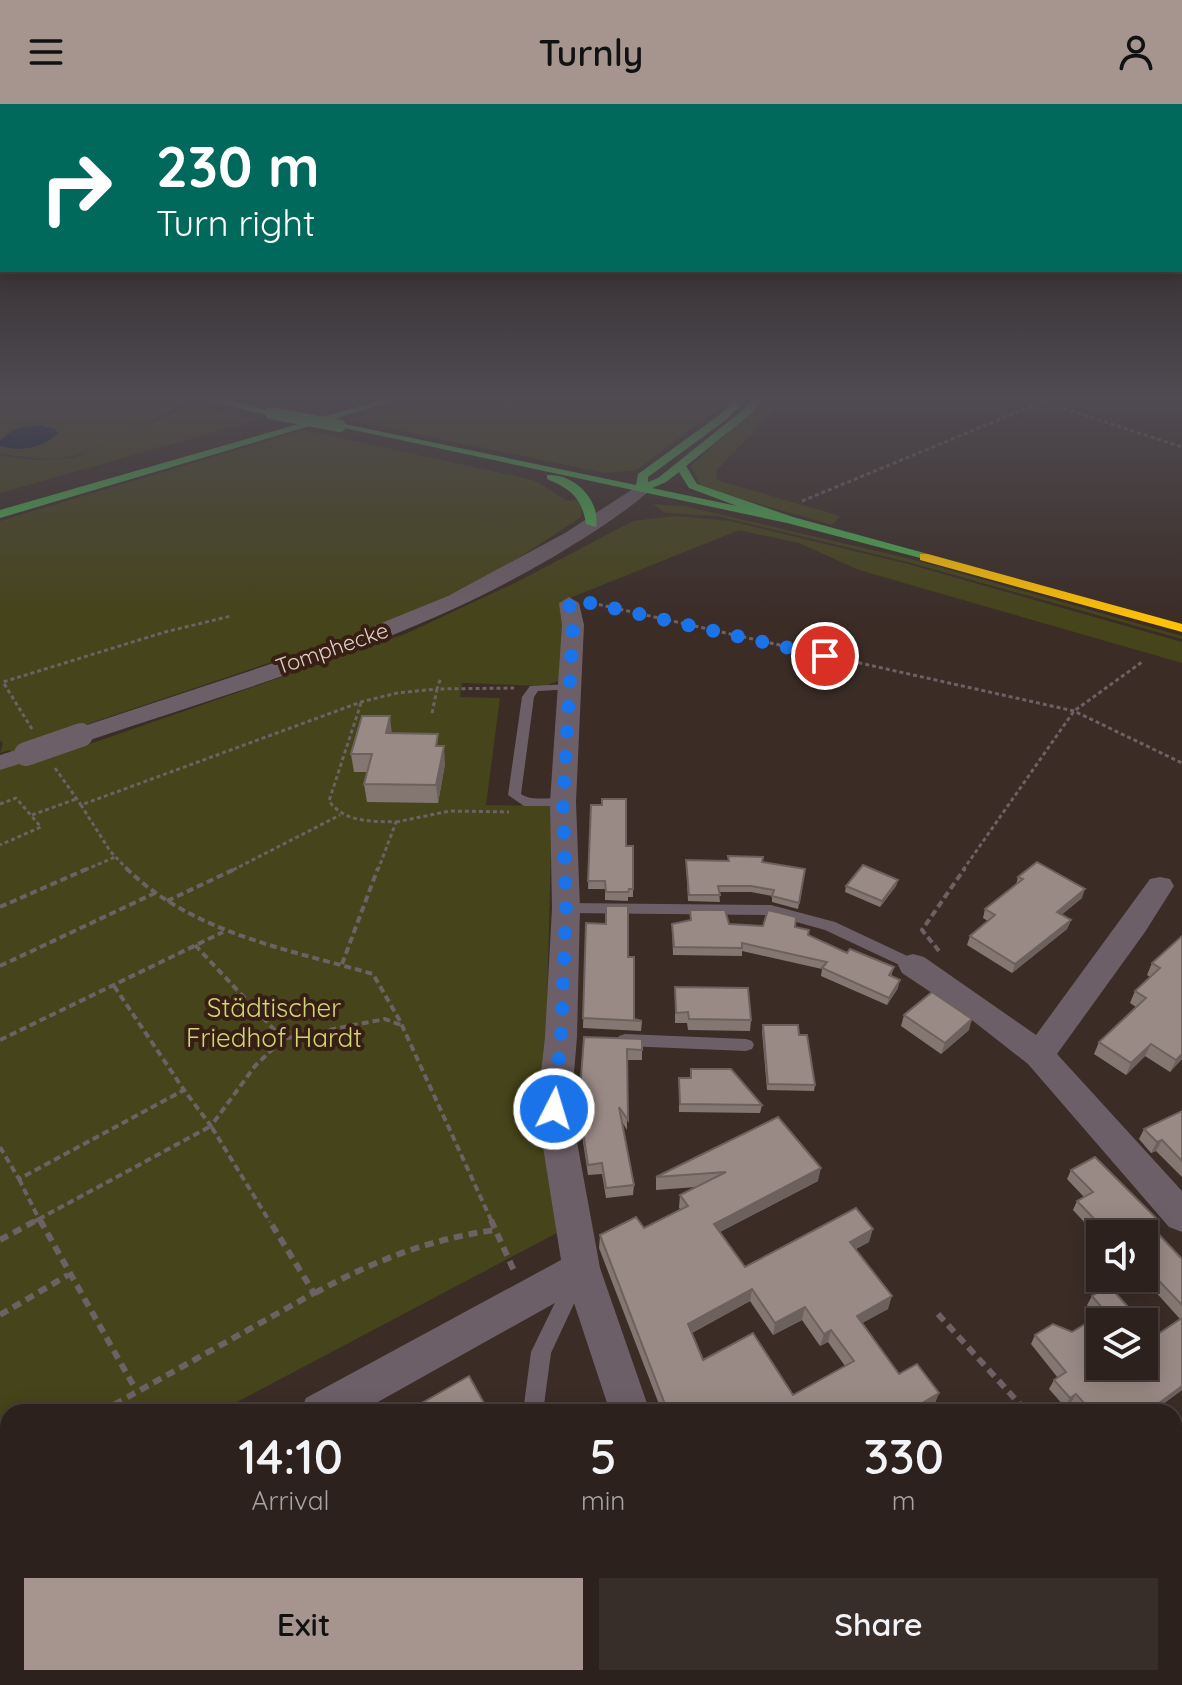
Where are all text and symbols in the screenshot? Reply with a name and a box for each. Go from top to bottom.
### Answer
icon: menu [24,30,68,74]
text: Turnly [539,30,643,75]
icon: person [1114,30,1158,74]
text: 230 m [156,131,320,201]
icon: right [24,136,128,240]
text: Turn right [156,200,315,245]
street label: Tomphecke [272,616,392,680]
pin [791,622,859,690]
icon: arrive [803,634,847,678]
park label: Städtischer Friedhof Hardt [186,991,362,1054]
position arrow [512,1067,596,1151]
map controls [1086,1220,1158,1380]
button: sound [1086,1220,1158,1292]
button: layers [1086,1308,1158,1380]
text: 14:10 [238,1426,343,1486]
text: 5 [590,1426,617,1486]
text: 330 [863,1426,944,1486]
text: Arrival [252,1484,329,1517]
text: min [581,1484,625,1517]
text: m [892,1484,916,1517]
button: Exit [24,1578,583,1670]
button: Share [599,1578,1158,1670]

